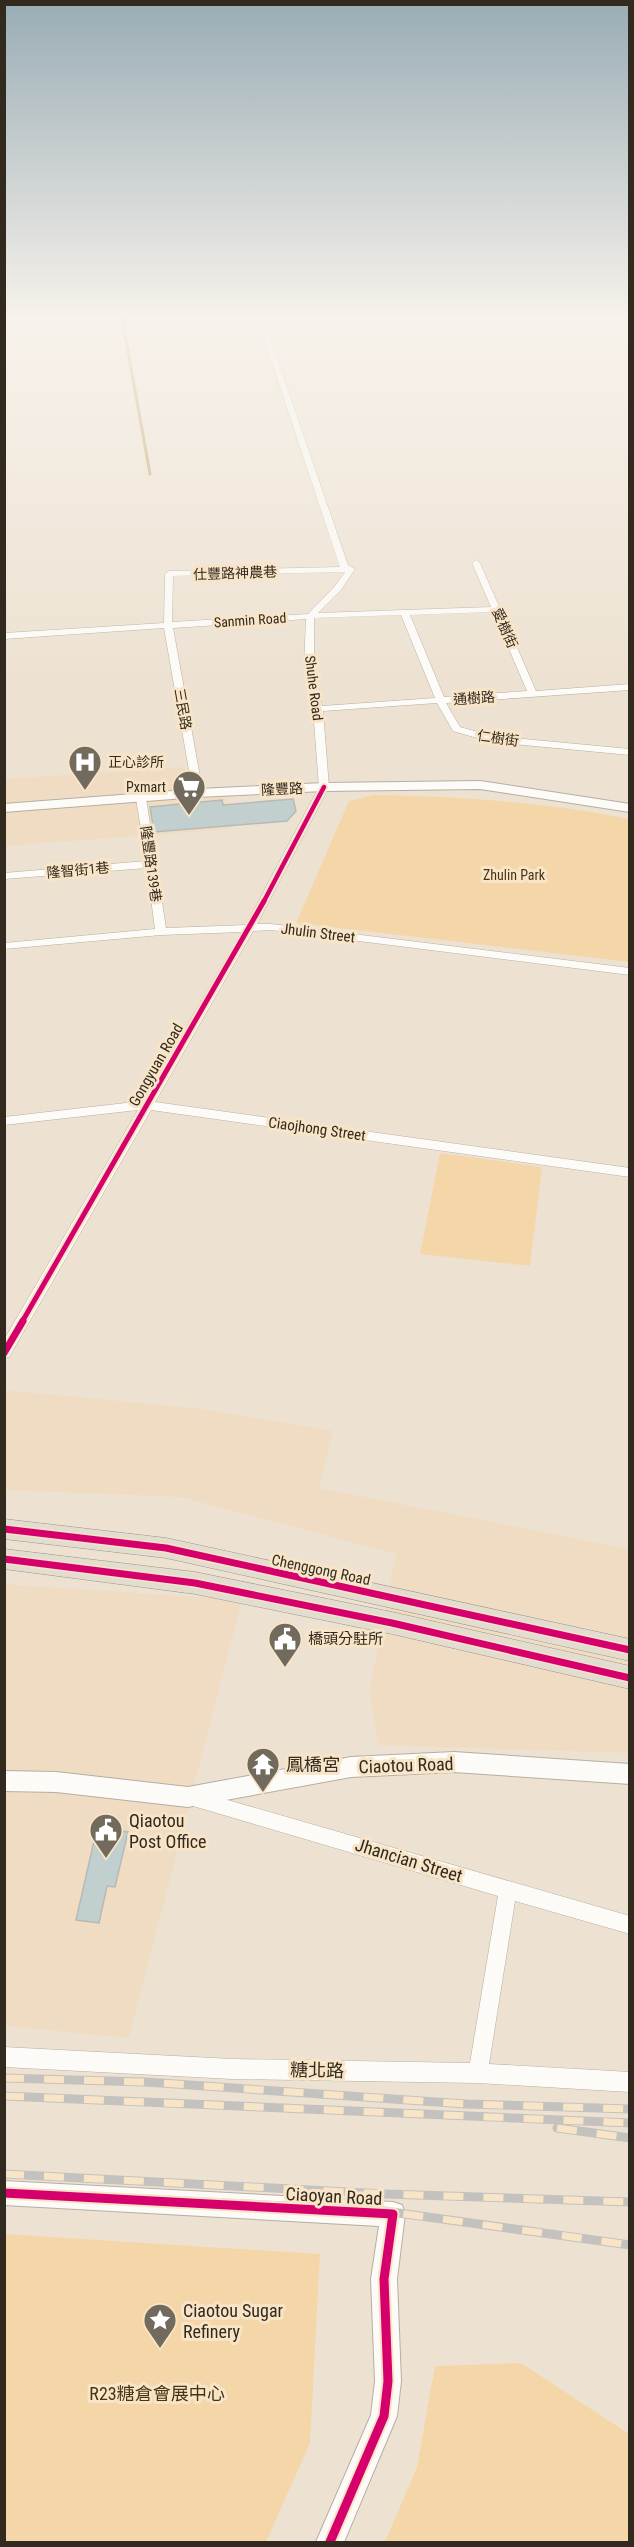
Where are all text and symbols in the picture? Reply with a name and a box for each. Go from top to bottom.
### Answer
street label: 仕豐路神農巷 [193,564,277,582]
street label: 愛樹街 [489,606,521,650]
street label: Sanmin Road [213,609,287,631]
street label: Shuhe Road [302,655,326,721]
street label: 三民路 [171,687,195,731]
street label: 通樹路 [452,689,496,707]
street label: 仁樹街 [476,727,520,749]
hospital icon: 正心診所 [67,744,103,791]
place label: 正心診所 [108,754,164,770]
supermarket icon: Pxmart [171,769,207,816]
place label: Pxmart [126,779,166,795]
street label: 隆豐路 [261,780,303,798]
street label: 隆豐路139巷 [138,825,164,903]
street label: 隆智街1巷 [46,859,110,881]
park label: Zhulin Park [483,867,546,883]
street label: Jhulin Street [280,920,356,946]
street label: Gongyuan Road [125,1020,187,1110]
street label: Ciaojhong Street [267,1113,367,1145]
street label: Chenggong Road [270,1551,372,1589]
public building icon: 橋頭分駐所 [267,1621,303,1668]
place label: 橋頭分駐所 [308,1630,383,1648]
temple icon: 鳳橋宮 [245,1746,281,1793]
street label: Ciaotou Road [358,1753,454,1777]
place label: 鳳橋宮 [286,1754,340,1775]
place label: Qiaotou Post Office [129,1810,207,1852]
public building icon: Qiaotou Post Office [88,1812,124,1859]
street label: Jhancian Street [353,1834,465,1886]
street label: 糖北路 [290,2059,344,2081]
street label: Ciaoyan Road [285,2183,383,2209]
place label: Ciaotou Sugar Refinery [183,2300,284,2342]
place icon: Ciaotou Sugar Refinery [142,2302,178,2349]
park label: R23糖倉會展中心 [89,2383,225,2404]

